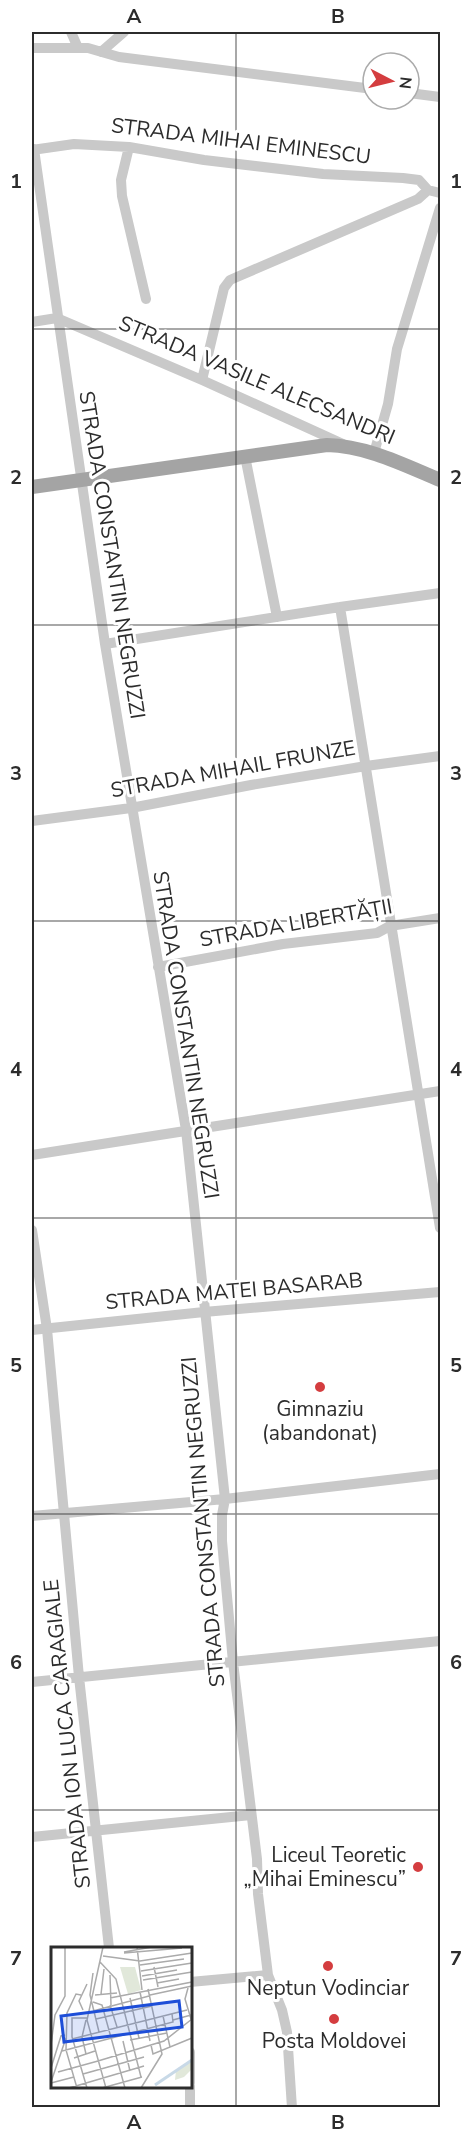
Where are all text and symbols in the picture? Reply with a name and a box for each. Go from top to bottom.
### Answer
text: A [127,3,142,30]
text: B [331,3,345,30]
north arrow [361,51,421,111]
text: N [393,75,417,90]
street label: STRADA MIHAI EMINESCU [110,111,372,171]
text: 1 [10,168,22,195]
text: 1 [450,168,462,195]
street label: STRADA VASILE ALECSANDRI [115,309,399,451]
street label: STRADA CONSTANTIN NEGRUZZI [72,389,152,721]
text: 2 [10,464,22,491]
text: 2 [450,464,462,491]
street label: STRADA MIHAIL FRUNZE [108,734,358,804]
text: 3 [10,760,22,787]
text: 3 [450,760,462,787]
street label: STRADA CONSTANTIN NEGRUZZI [146,869,226,1201]
street label: STRADA LIBERTĂȚII [197,892,395,954]
text: 4 [10,1056,22,1083]
text: 4 [450,1056,462,1083]
street label: STRADA MATEI BASARAB [104,1266,364,1316]
text: 5 [10,1352,22,1379]
text: 5 [450,1352,462,1379]
street label: STRADA CONSTANTIN NEGRUZZI [175,1356,231,1688]
marker: Gimnaziu (abandonat) [313,1380,327,1394]
place label: Gimnaziu (abandonat) [262,1395,378,1447]
street label: STRADA ION LUCA CARAGIALE [37,1578,97,1890]
text: 6 [10,1649,22,1676]
text: 6 [450,1649,462,1676]
place label: Liceul Teoretic „Mihai Eminescu” [244,1841,406,1893]
marker: Liceul Teoretic „Mihai Eminescu” [411,1860,425,1874]
text: 7 [10,1945,22,1972]
text: 7 [450,1945,462,1972]
inset map [51,1947,192,2088]
marker: Neptun Vodinciar [321,1959,335,1973]
place label: Neptun Vodinciar [247,1974,410,2002]
marker: Posta Moldovei [327,2012,341,2026]
place label: Posta Moldovei [262,2027,406,2055]
text: A [127,2109,142,2136]
text: B [331,2109,345,2136]

